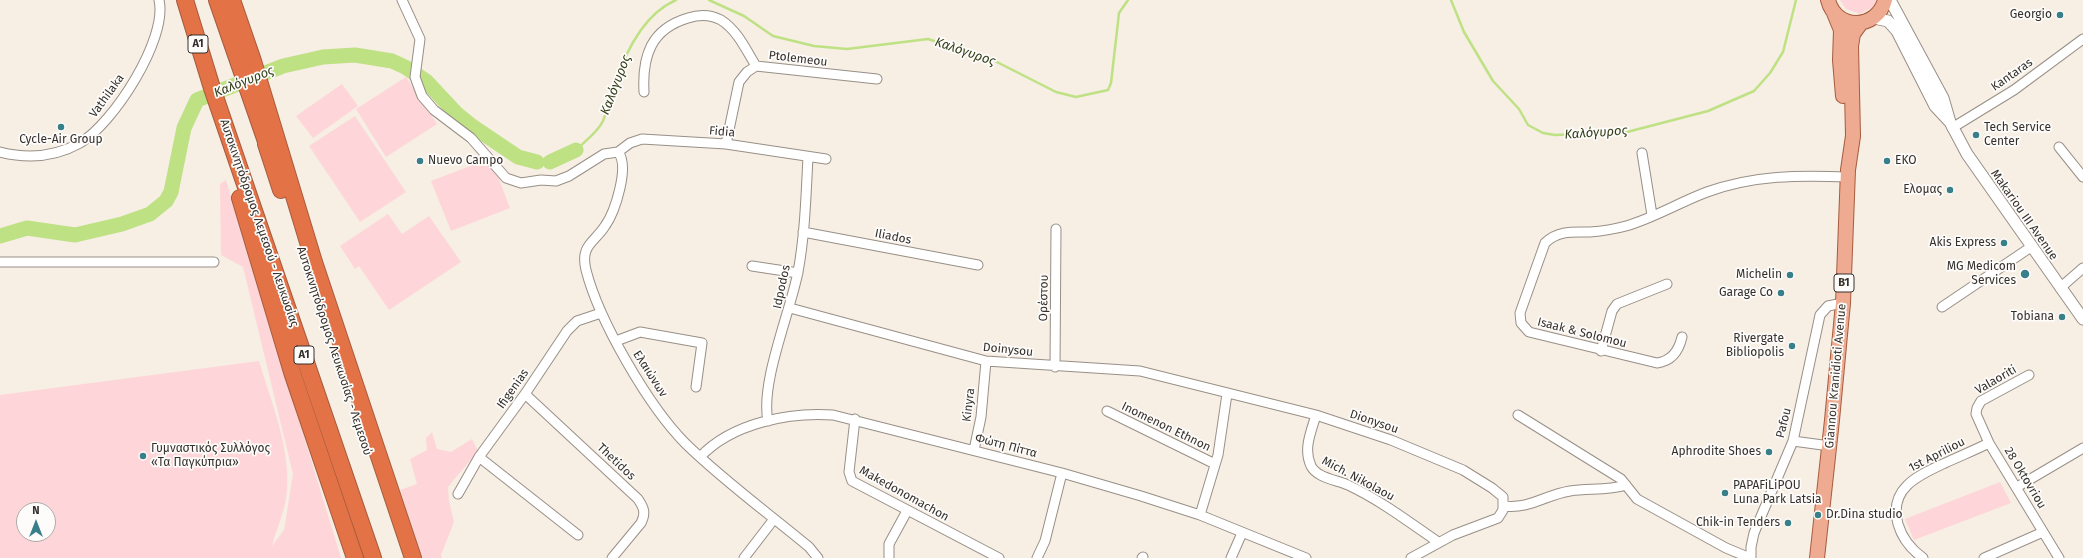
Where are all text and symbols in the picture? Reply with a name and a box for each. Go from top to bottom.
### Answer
place label: Georgio [2010,8,2052,22]
marker: Georgio [2055,10,2065,20]
water label: Καλόγυρος [933,34,997,70]
road number: A1 [188,35,208,53]
street label: Ptolemeou [768,48,828,70]
water label: Καλόγυρος [597,53,635,117]
street label: Kantaras [1988,55,2036,95]
water label: Καλόγυρος [212,63,276,101]
street label: Vathilaka [86,72,128,120]
street label: Αυτοκινητόδρομος Λεμεσού - Λευκωσίας [217,117,301,329]
place label: Tech Service Center [1984,121,2051,149]
marker: Cycle-Air Group [56,122,66,132]
water label: Καλόγυρος [1564,123,1628,143]
street label: Fidia [708,124,736,140]
marker: Tech Service Center [1971,130,1981,140]
place label: Cycle-Air Group [19,133,103,147]
place label: Nuevo Campo [428,154,503,168]
place label: EKO [1895,154,1917,168]
marker: Nuevo Campo [415,156,425,166]
marker: EKO [1882,156,1892,166]
street label: Makariou III Avenue [1987,167,2061,263]
place label: Ελομας [1903,183,1942,197]
marker: Ελομας [1945,185,1955,195]
street label: Iliados [874,226,912,248]
place label: Akis Express [1930,236,1996,250]
marker: Akis Express [1999,238,2009,248]
street label: Αυτοκινητόδρομος Λευκωσίας - Λεμεσού [293,245,375,457]
place label: MG Medicom Services [1947,260,2016,288]
street label: Idpodos [770,264,794,310]
place label: Michelin [1736,268,1782,282]
marker: MG Medicom Services [2019,268,2031,280]
marker: Michelin [1785,270,1795,280]
road number: B1 [1834,274,1854,292]
street label: Ορέστου [1036,275,1052,321]
place label: Garage Co [1719,286,1773,300]
marker: Garage Co [1776,288,1786,298]
street label: Giannou Kranidioti Avenue [1822,303,1850,449]
place label: Tobiana [2011,310,2054,324]
marker: Tobiana [2057,312,2067,322]
street label: Isaak & Solomou [1536,315,1628,351]
place label: Rivergate Bibliopolis [1726,332,1784,360]
street label: Doinysou [982,340,1034,360]
marker: Rivergate Bibliopolis [1787,341,1797,351]
road number: A1 [294,346,314,364]
street label: Ελαιώνων [630,348,670,400]
street label: Valaoriti [1973,362,2019,398]
street label: Ifigenias [494,366,532,412]
street label: Kinyra [960,387,978,423]
street label: Inomenon Ethnon [1119,399,1213,455]
street label: Pafou [1773,406,1795,440]
street label: Dionysou [1348,407,1400,437]
street label: Φώτη Πίττα [973,431,1039,461]
street label: 1st Apriliou [1906,435,1968,475]
street label: Thetidos [594,441,638,483]
place label: Γυμναστικός Συλλόγος «Τα Παγκύπρια» [151,442,270,470]
place label: Aphrodite Shoes [1672,445,1761,459]
street label: 28 Oktovriou [2001,445,2049,511]
marker: Aphrodite Shoes [1764,447,1774,457]
marker: Γυμναστικός Συλλόγος «Τα Παγκύπρια» [138,451,148,461]
street label: Mich. Nikolaou [1319,454,1397,504]
street label: Makedonomachon [857,463,951,525]
place label: PAPAFiLiPOU Luna Park Latsia [1733,479,1822,507]
marker: PAPAFiLiPOU Luna Park Latsia [1720,488,1730,498]
north arrow [16,502,56,542]
text: N [32,504,40,517]
place label: Dr.Dina studio [1826,508,1903,522]
marker: Dr.Dina studio [1813,510,1823,520]
place label: Chik-in Tenders [1696,516,1780,530]
marker: Chik-in Tenders [1783,518,1793,528]

